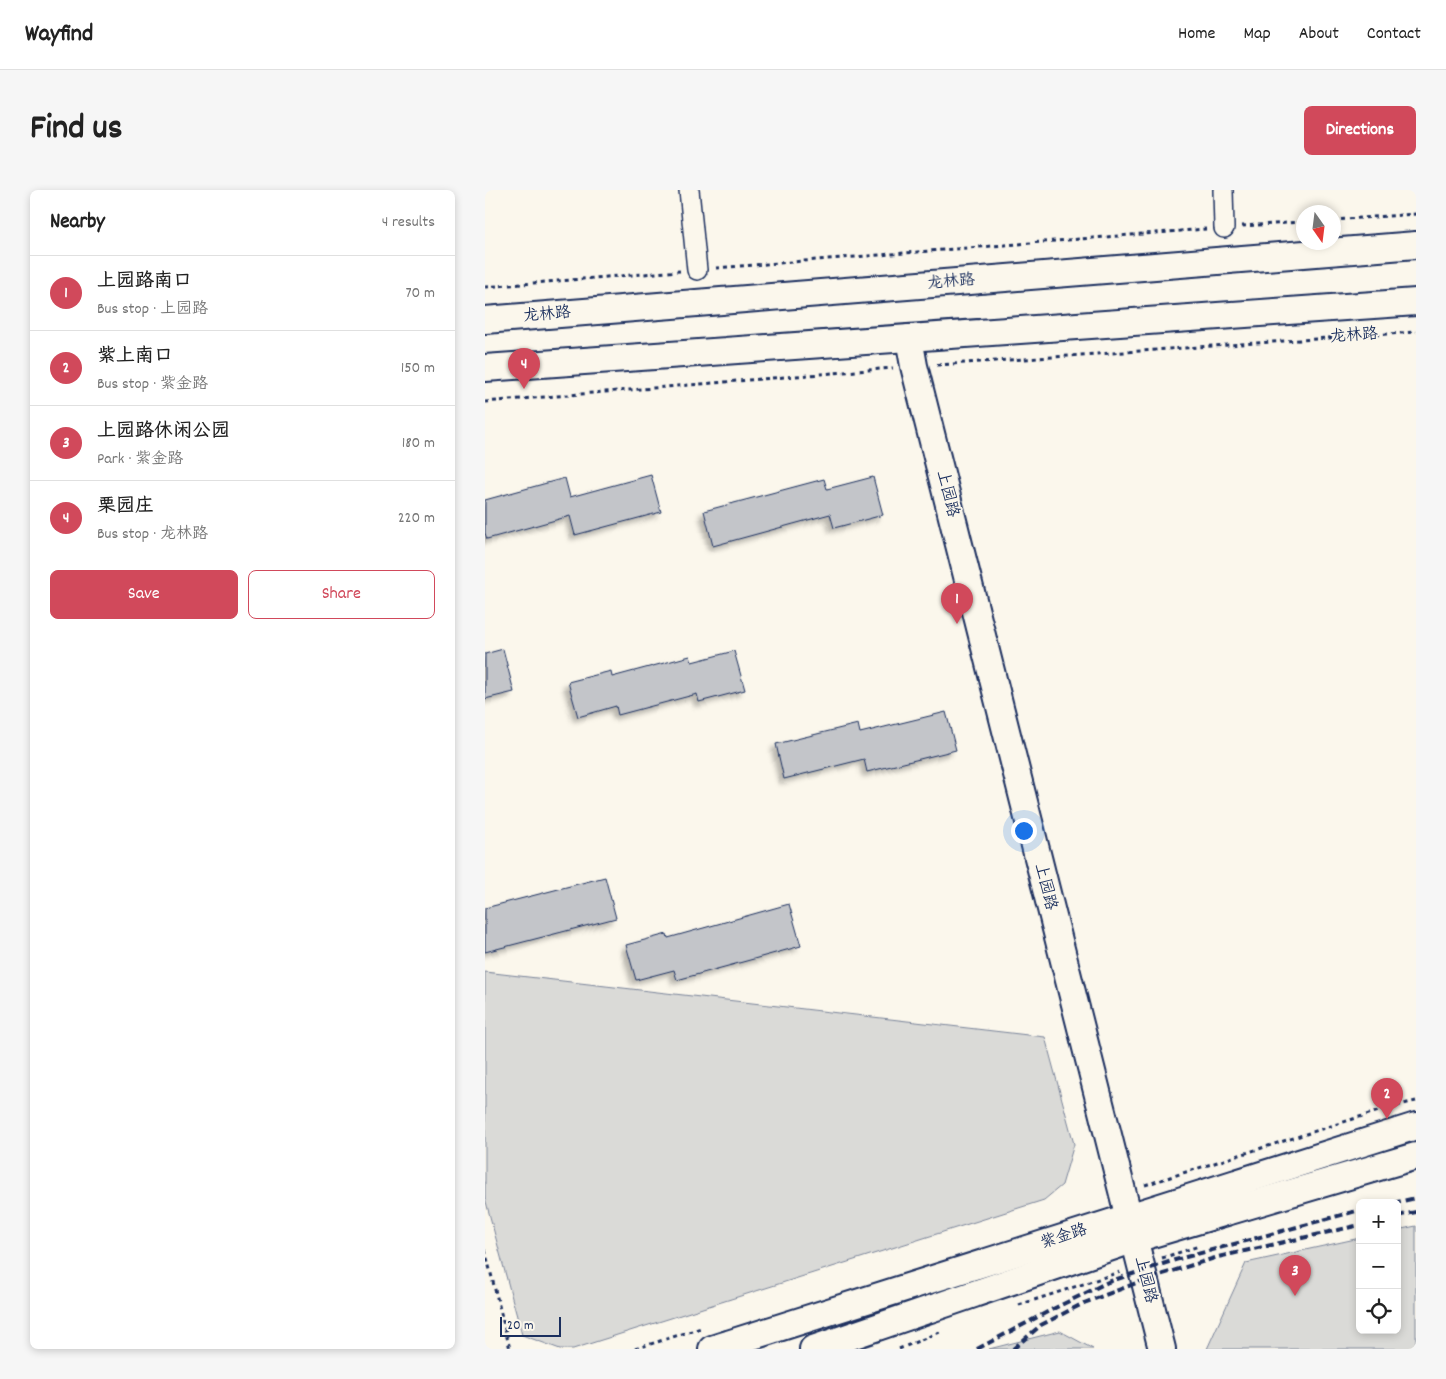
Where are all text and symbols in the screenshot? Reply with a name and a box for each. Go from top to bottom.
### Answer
text: Wayfind [25,18,93,52]
text: Home [1178,22,1215,47]
text: Map [1243,22,1271,47]
text: About [1299,22,1339,47]
text: Contact [1367,22,1421,47]
text: Find us [30,105,122,155]
button: Directions [1304,106,1416,155]
north arrow [1296,205,1341,250]
text: Nearby [50,208,105,238]
text: 4 results [382,211,435,234]
street label: 龙林路 [926,268,976,296]
text: 上园路南口 [97,269,192,296]
text: 1 [64,282,68,305]
text: 70 m [405,282,435,305]
text: Bus stop · 上园路 [97,298,208,321]
street label: 龙林路 [522,301,572,329]
street label: 龙林路 [1329,323,1379,349]
text: 紫上南口 [97,344,173,371]
pin: 4 [508,348,540,389]
text: 2 [63,357,70,380]
text: 150 m [401,357,435,380]
text: Bus stop · 紫金路 [97,373,208,396]
text: 上园路休闲公园 [97,419,230,446]
text: 3 [62,432,70,455]
text: 180 m [402,432,435,455]
text: Park · 紫金路 [97,448,183,471]
street label: 上园路 [930,468,964,520]
text: 栗园庄 [97,494,154,521]
text: 4 [63,507,69,530]
text: 220 m [398,507,435,530]
text: Bus stop · 龙林路 [97,523,208,546]
button: Save [50,570,238,619]
button: Share [248,570,435,619]
pin: 1 [941,583,973,624]
your location [1011,818,1037,844]
street label: 上园路 [1028,861,1062,913]
pin: 2 [1371,1078,1403,1119]
map controls [1356,1199,1401,1334]
button: + [1356,1199,1401,1244]
street label: 紫金路 [1038,1219,1090,1255]
button: − [1356,1244,1401,1289]
street label: 上园路 [1128,1254,1162,1306]
pin: 3 [1279,1255,1311,1296]
button: locate [1356,1289,1401,1334]
scale bar [500,1314,561,1337]
text: 20 m [507,1316,534,1336]

